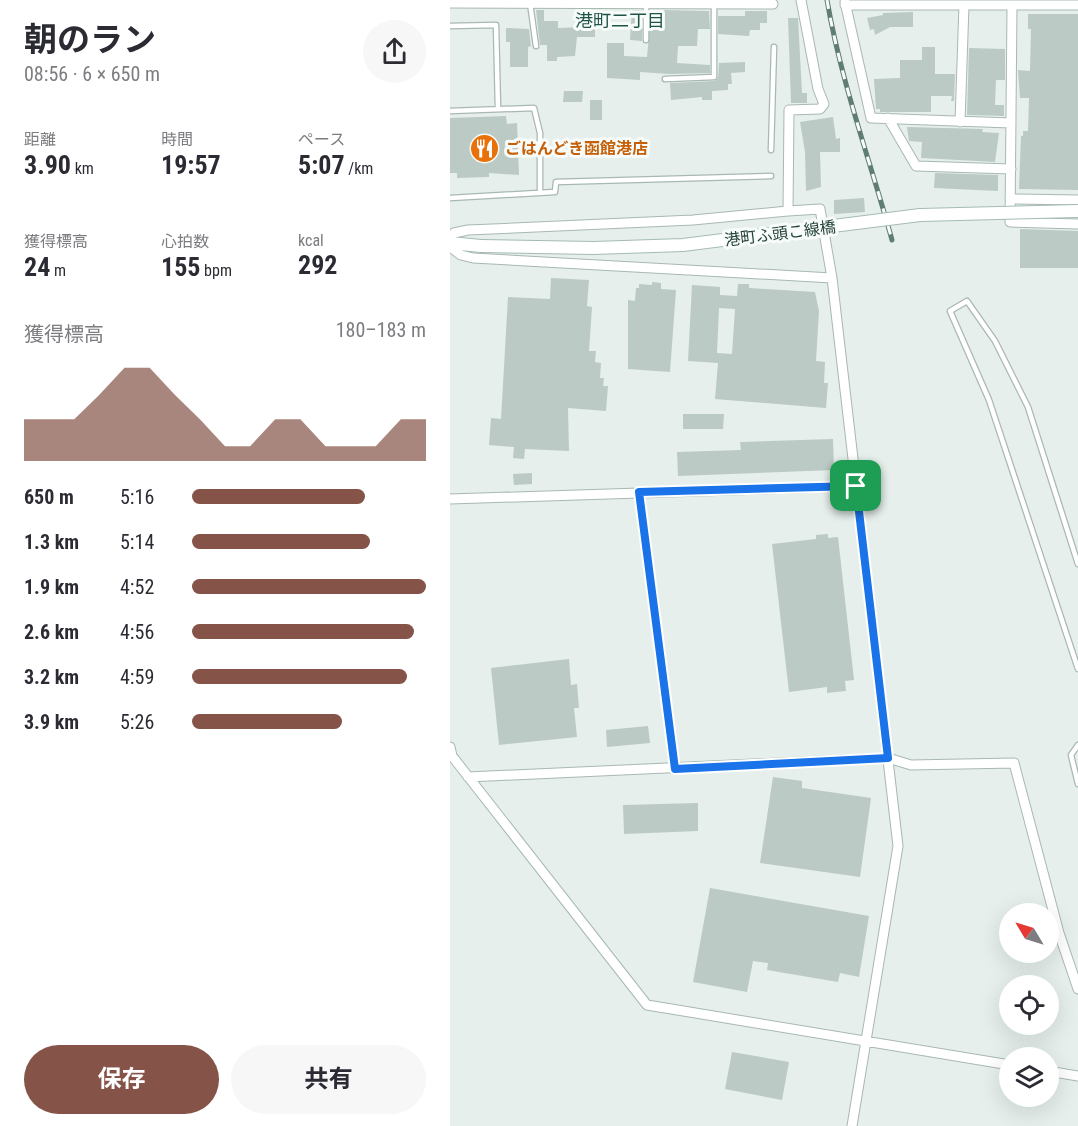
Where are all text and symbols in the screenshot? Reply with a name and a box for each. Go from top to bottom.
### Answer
district label: 港町二丁目 [575,10,665,31]
text: 朝のラン [24,20,156,59]
button: share [363,20,426,83]
text: 08:56 · 6 × 650 m [24,62,160,86]
text: 距離 [24,130,56,149]
text: 時間 [161,130,193,149]
text: ペース [298,130,345,149]
restaurant icon: ごはんどき函館港店 [468,132,500,164]
place label: ごはんどき函館港店 [505,139,648,158]
text: 3.90 [24,150,71,180]
text: 19:57 [161,150,221,180]
text: 5:07 [298,150,345,180]
text: km [71,159,94,178]
text: /km [345,159,373,178]
street label: 港町ふ頭こ線橋 [723,217,837,250]
text: kcal [298,231,324,250]
text: 獲得標高 [24,232,88,251]
text: 心拍数 [161,232,209,251]
text: 292 [298,250,337,280]
text: 24 [24,252,50,282]
text: 155 [161,252,200,282]
text: m [50,261,66,280]
text: bpm [200,261,232,280]
text: 180–183 m [336,318,426,342]
text: 獲得標高 [24,322,104,346]
pin [830,460,881,511]
icon: arrive [839,469,872,502]
text: 650 m [24,485,74,509]
text: 5:16 [120,485,154,509]
text: 1.3 km [24,530,79,554]
text: 5:14 [120,530,154,554]
text: 1.9 km [24,575,79,599]
text: 4:52 [120,575,154,599]
text: 2.6 km [24,620,79,644]
text: 4:56 [120,620,154,644]
text: 3.2 km [24,665,79,689]
text: 4:59 [120,665,154,689]
text: 3.9 km [24,710,79,734]
text: 5:26 [120,710,154,734]
north arrow [999,903,1059,963]
map controls [999,903,1059,1107]
button: locate [999,975,1059,1035]
button: 保存 [24,1045,219,1114]
button: 共有 [231,1045,426,1114]
button: layers [999,1047,1059,1107]

